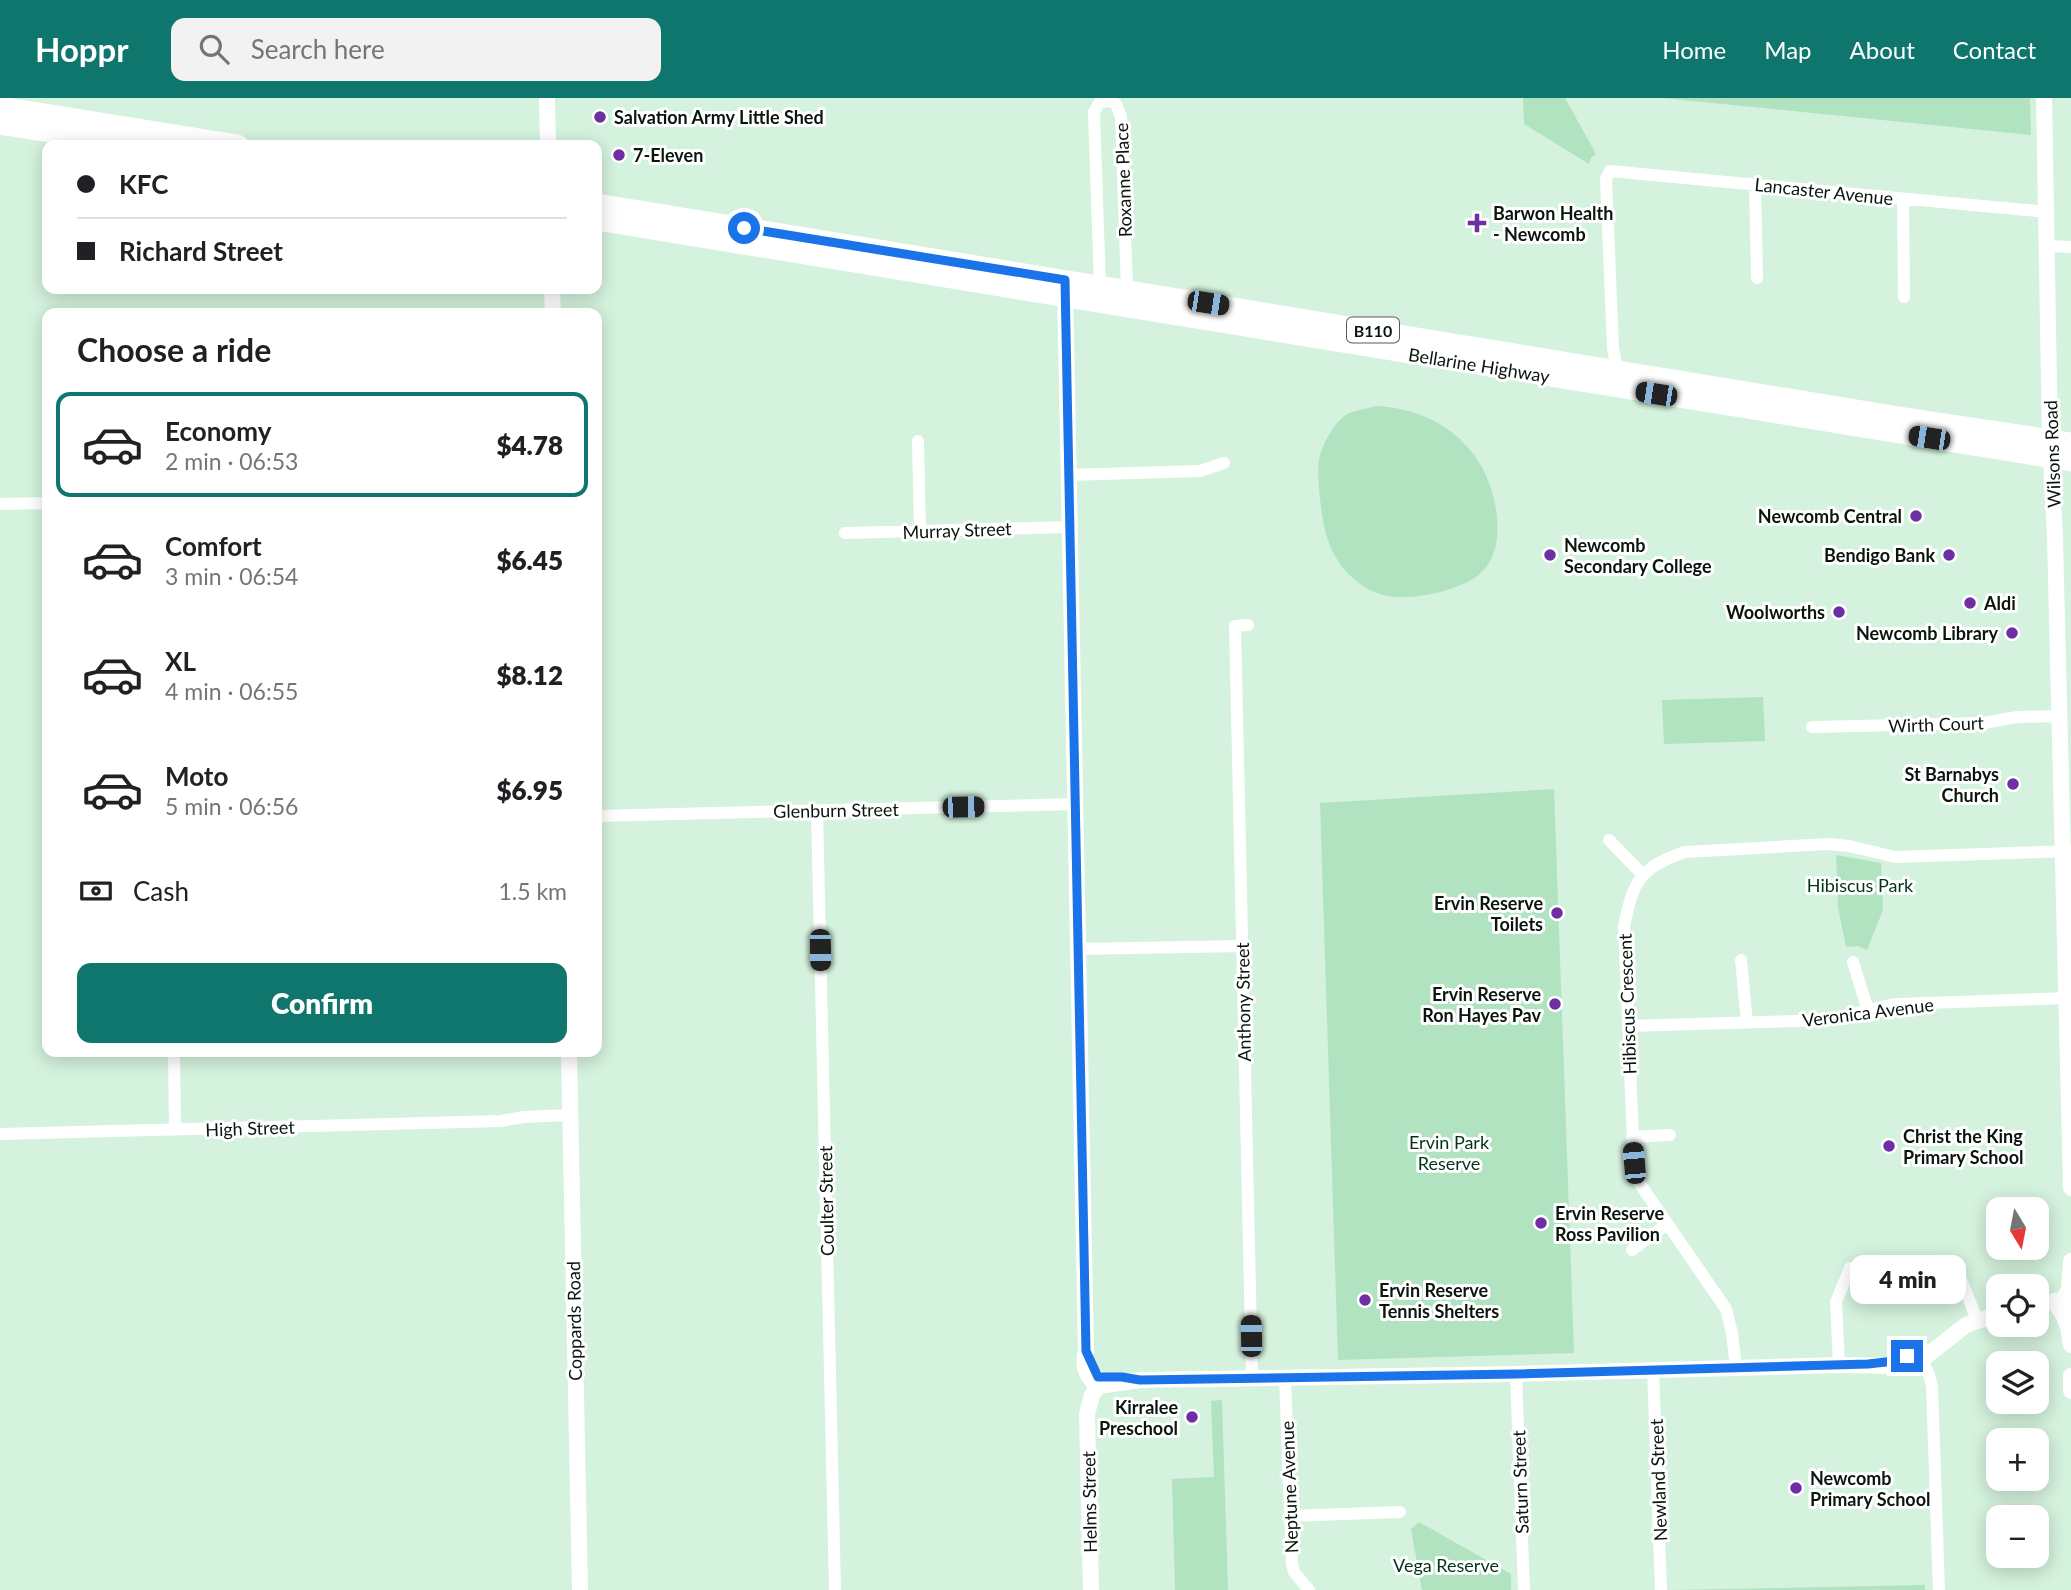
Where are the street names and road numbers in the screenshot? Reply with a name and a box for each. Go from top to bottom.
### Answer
street label: Roxanne Place [1110,122,1136,238]
street label: Lancaster Avenue [1754,173,1894,209]
road number: B110 [1347,318,1399,342]
street label: Bellarine Highway [1407,343,1552,387]
street label: Wilsons Road [2039,400,2065,508]
street label: Murray Street [902,517,1012,543]
street label: Wirth Court [1888,711,1985,737]
street label: Glenburn Street [773,798,900,822]
street label: Hibiscus Crescent [1614,933,1640,1075]
street label: Anthony Street [1231,942,1255,1062]
street label: Veronica Avenue [1801,993,1935,1031]
street label: High Street [205,1115,296,1141]
street label: Coulter Street [814,1145,838,1256]
street label: Coppards Road [562,1261,586,1381]
street label: Newland Street [1645,1418,1671,1542]
street label: Neptune Avenue [1276,1420,1302,1554]
street label: Saturn Street [1507,1429,1533,1534]
street label: Helms Street [1077,1450,1101,1553]

